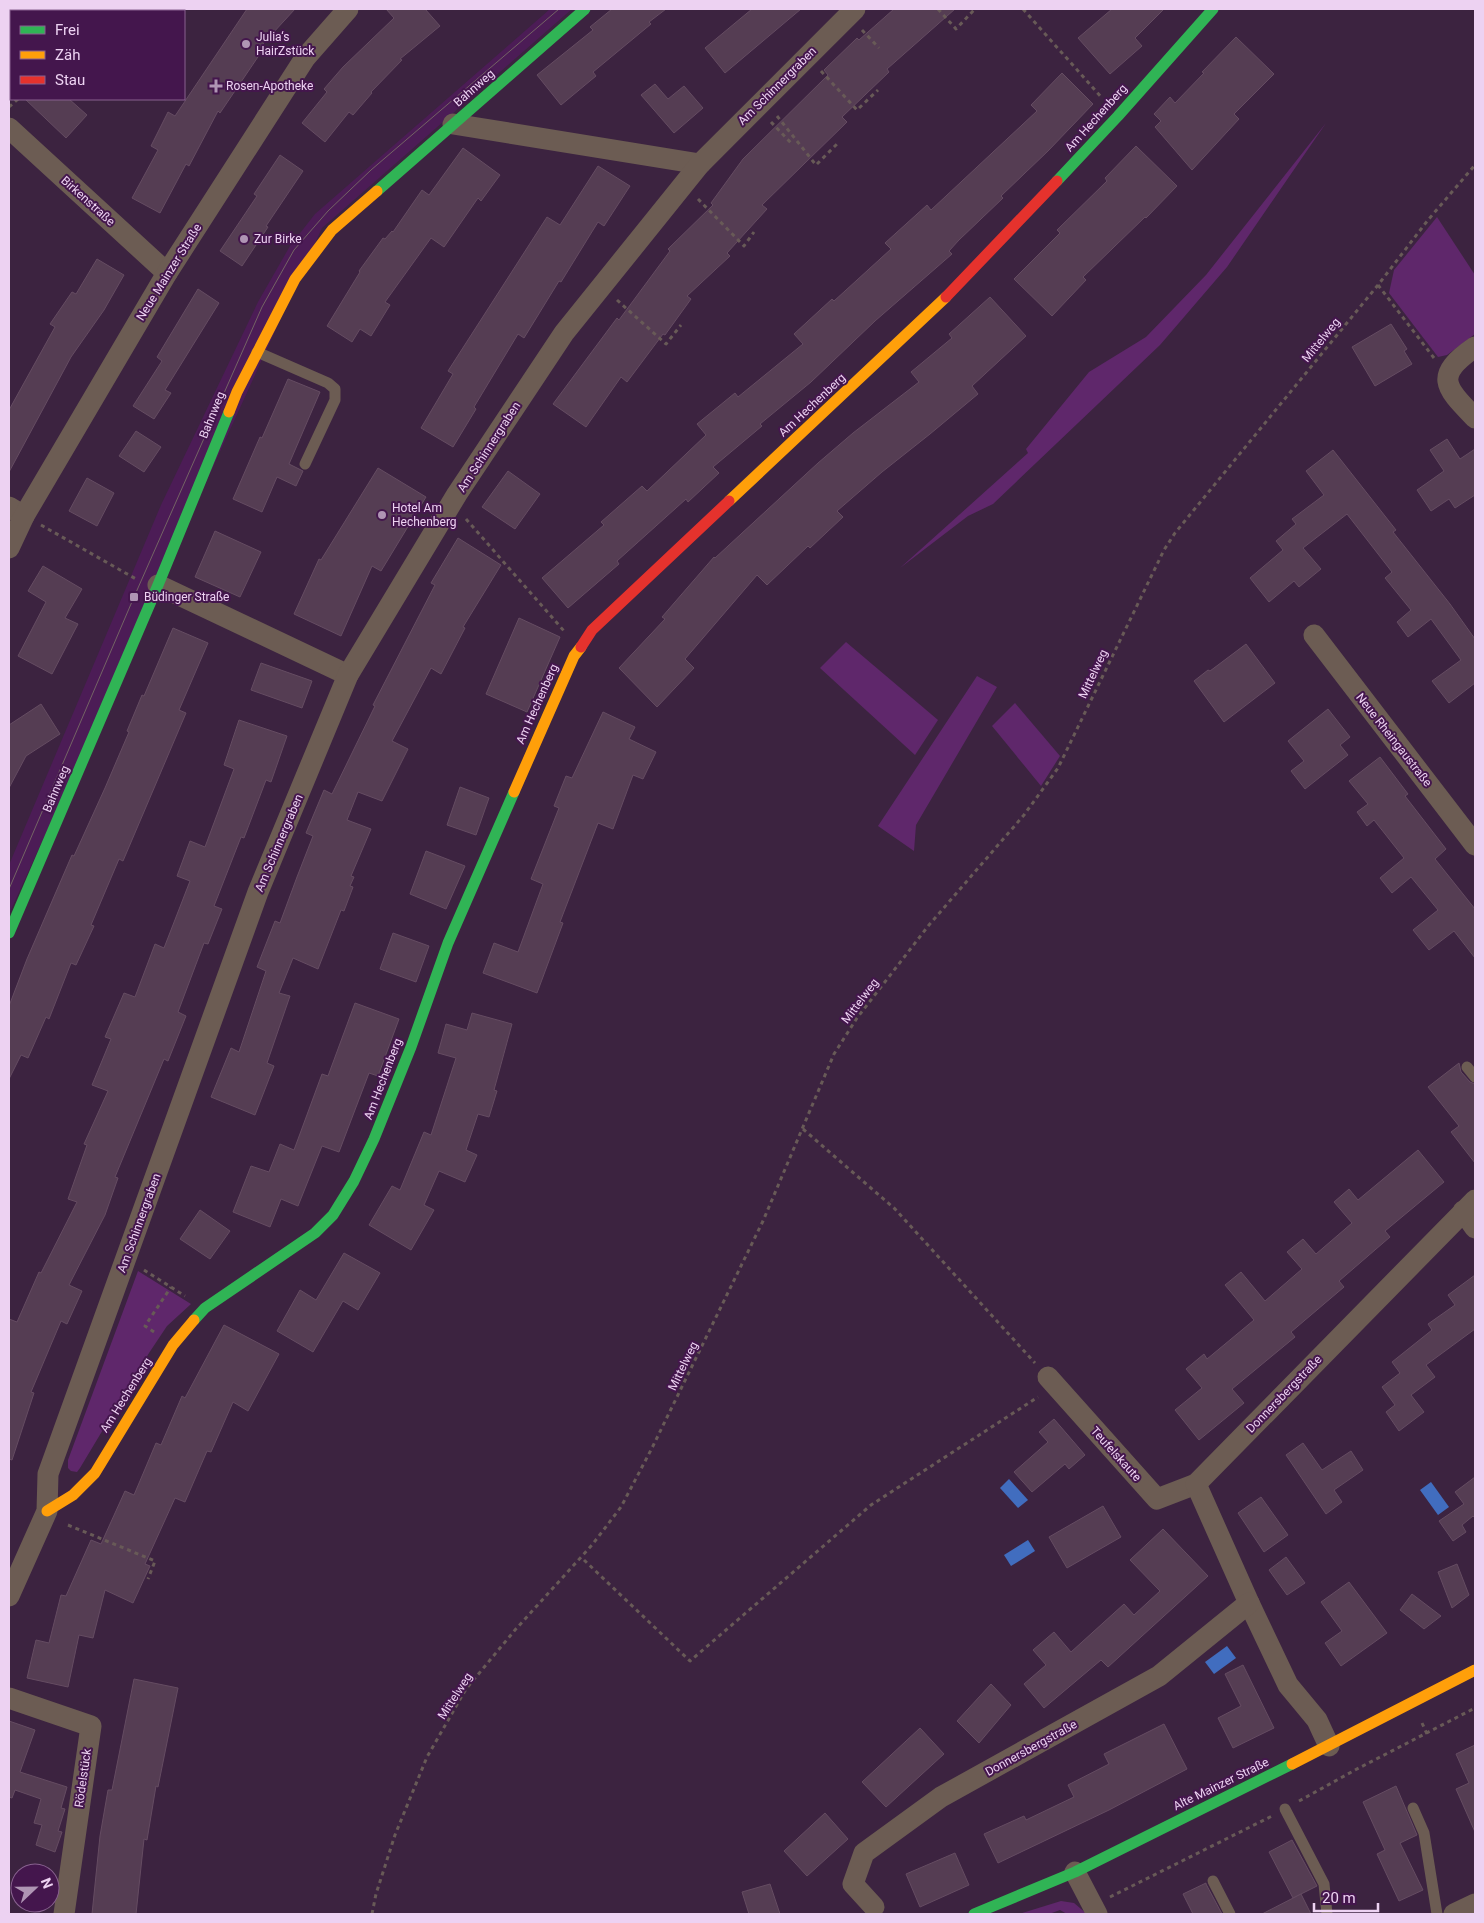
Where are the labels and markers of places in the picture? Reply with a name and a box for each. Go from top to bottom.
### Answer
place label: Julia‘s HairZstück [256,30,315,58]
marker: Julia‘s HairZstück [240,38,252,50]
place label: Rosen-Apotheke [226,79,313,93]
marker: Rosen-Apotheke [210,80,222,92]
place label: Zur Birke [254,232,302,246]
marker: Zur Birke [238,233,250,245]
place label: Hotel Am Hechenberg [392,501,457,529]
marker: Hotel Am Hechenberg [376,509,388,521]
place label: Büdinger Straße [144,590,229,604]
marker: Büdinger Straße [128,591,140,603]

